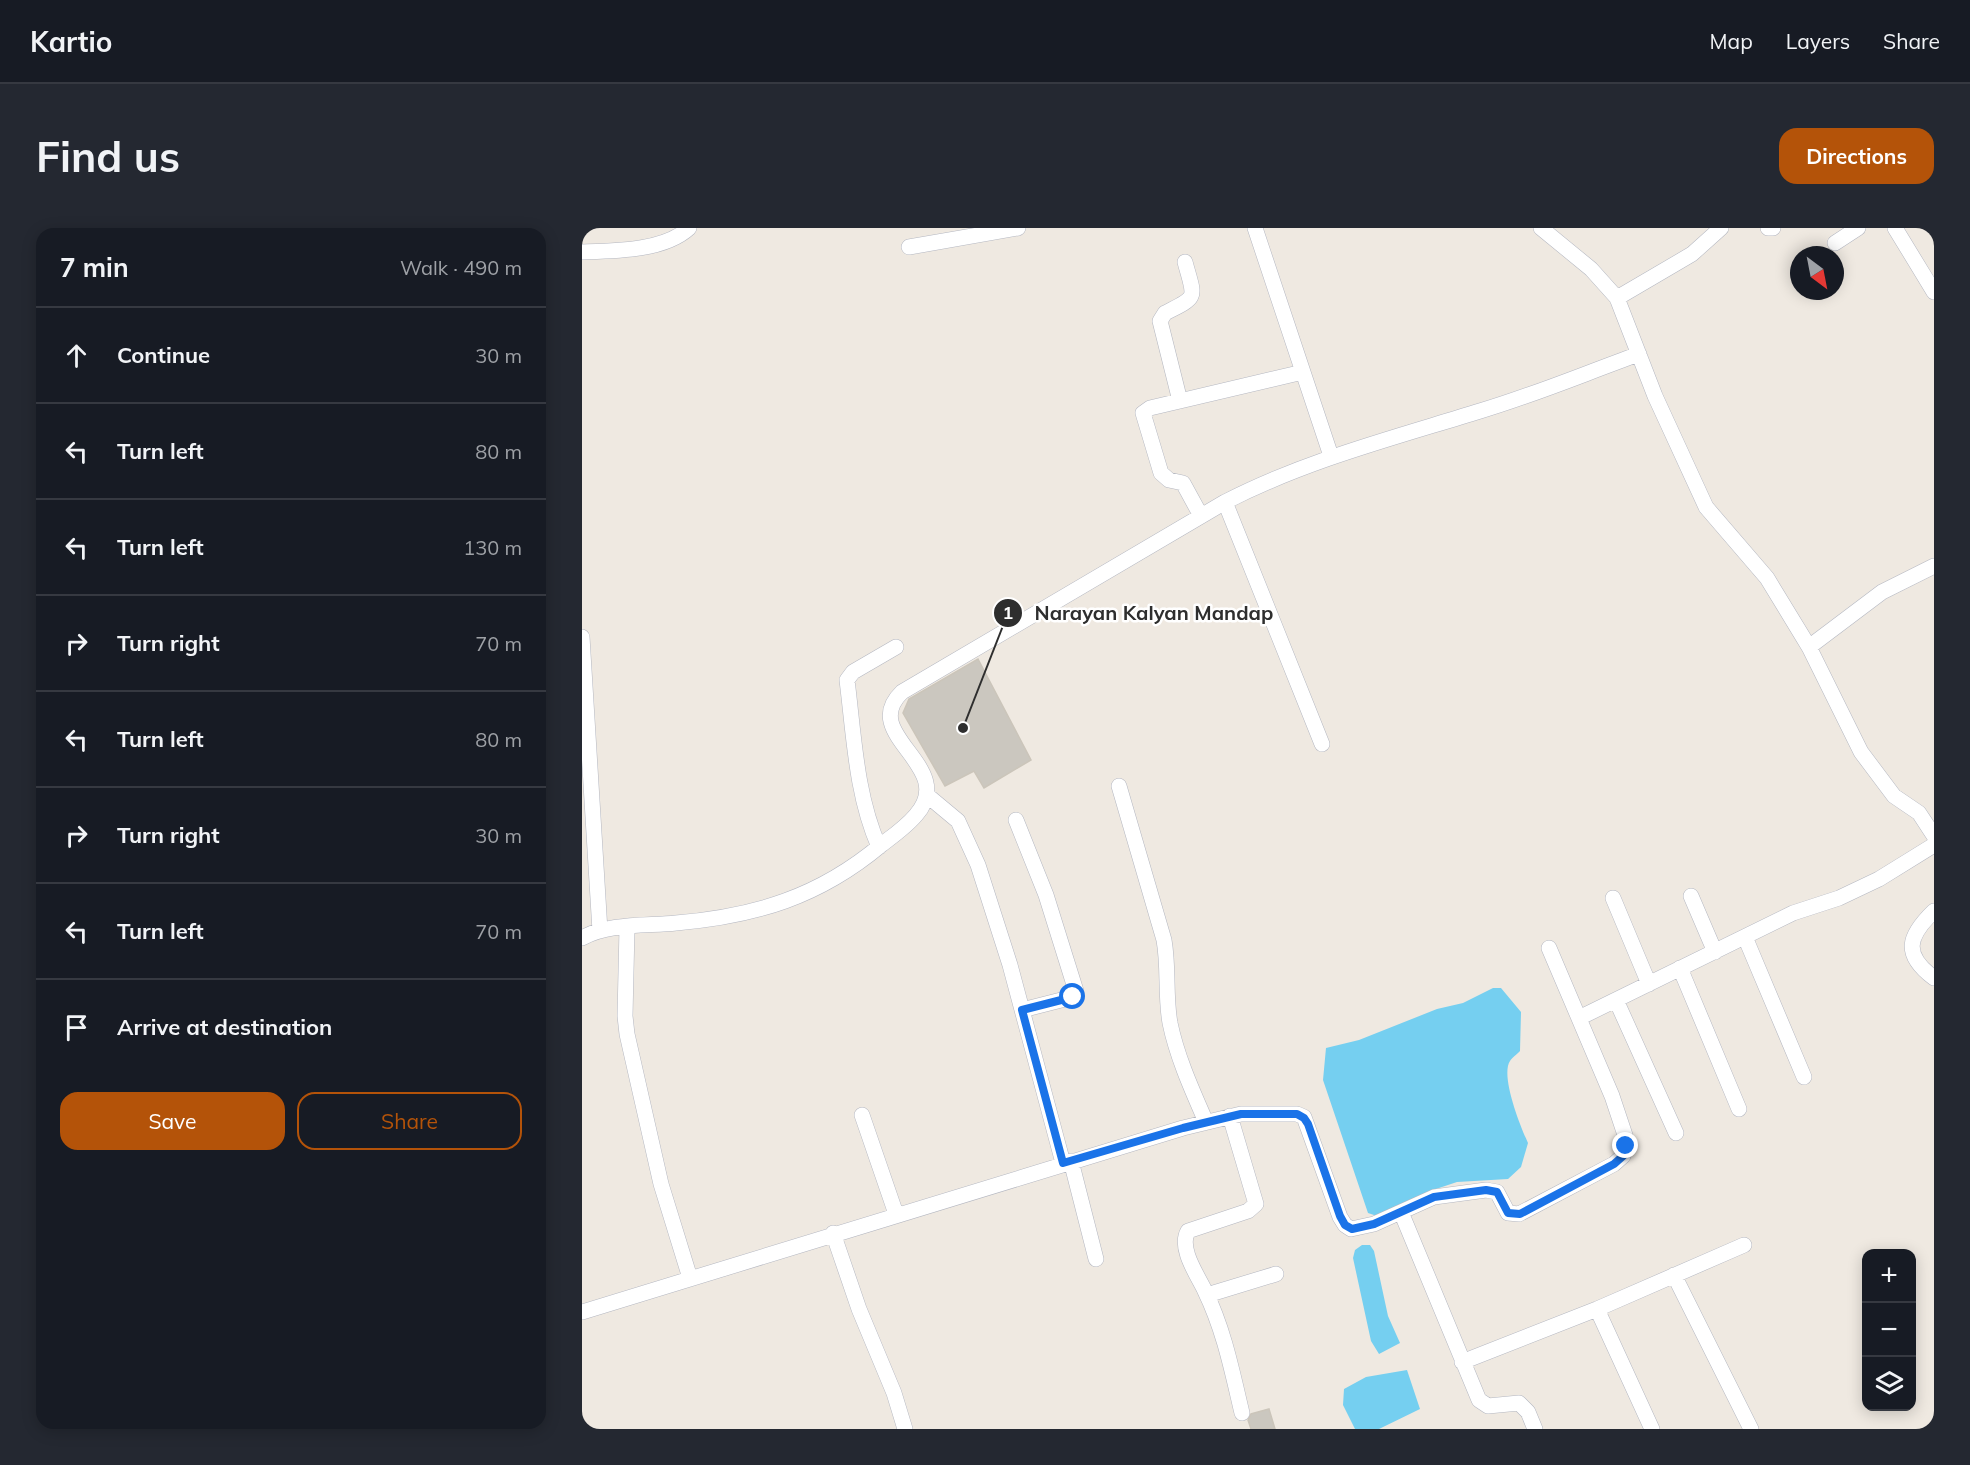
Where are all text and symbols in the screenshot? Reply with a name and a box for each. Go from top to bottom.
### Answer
text: Kartio [30,24,112,59]
text: Map [1710,28,1753,54]
text: Layers [1786,28,1850,54]
text: Share [1883,28,1940,54]
button: Directions [1779,128,1934,184]
text: Find us [36,130,180,183]
north arrow [1790,246,1844,300]
text: 7 min [60,251,129,284]
text: Walk · 490 m [400,255,522,280]
icon: ahead [60,339,93,372]
text: Continue [117,341,210,369]
text: 30 m [475,343,522,368]
icon: left [60,435,93,468]
text: Turn left [117,437,204,465]
text: 80 m [475,439,522,464]
icon: left [60,531,93,564]
text: Turn left [117,533,204,561]
text: 130 m [463,535,522,560]
callout: Narayan Kalyan Mandap [993,594,1286,632]
text: Narayan Kalyan Mandap [1035,600,1273,625]
text: 1 [1003,601,1013,624]
icon: right [60,627,93,660]
text: Turn right [117,629,220,657]
text: 70 m [475,631,522,656]
icon: left [60,723,93,756]
text: Turn left [117,725,204,753]
text: 80 m [475,727,522,752]
icon: right [60,819,93,852]
text: Turn right [117,821,220,849]
text: 30 m [475,823,522,848]
icon: left [60,915,93,948]
text: Turn left [117,917,204,945]
text: 70 m [475,919,522,944]
route start [1059,983,1085,1009]
icon: arrive [60,1011,93,1044]
text: Arrive at destination [117,1013,332,1041]
button: Save [60,1092,285,1150]
button: Share [297,1092,522,1150]
route end [1612,1132,1638,1158]
map controls [1862,1249,1916,1411]
button: + [1862,1249,1916,1303]
button: − [1862,1303,1916,1357]
button: layers [1862,1357,1916,1411]

